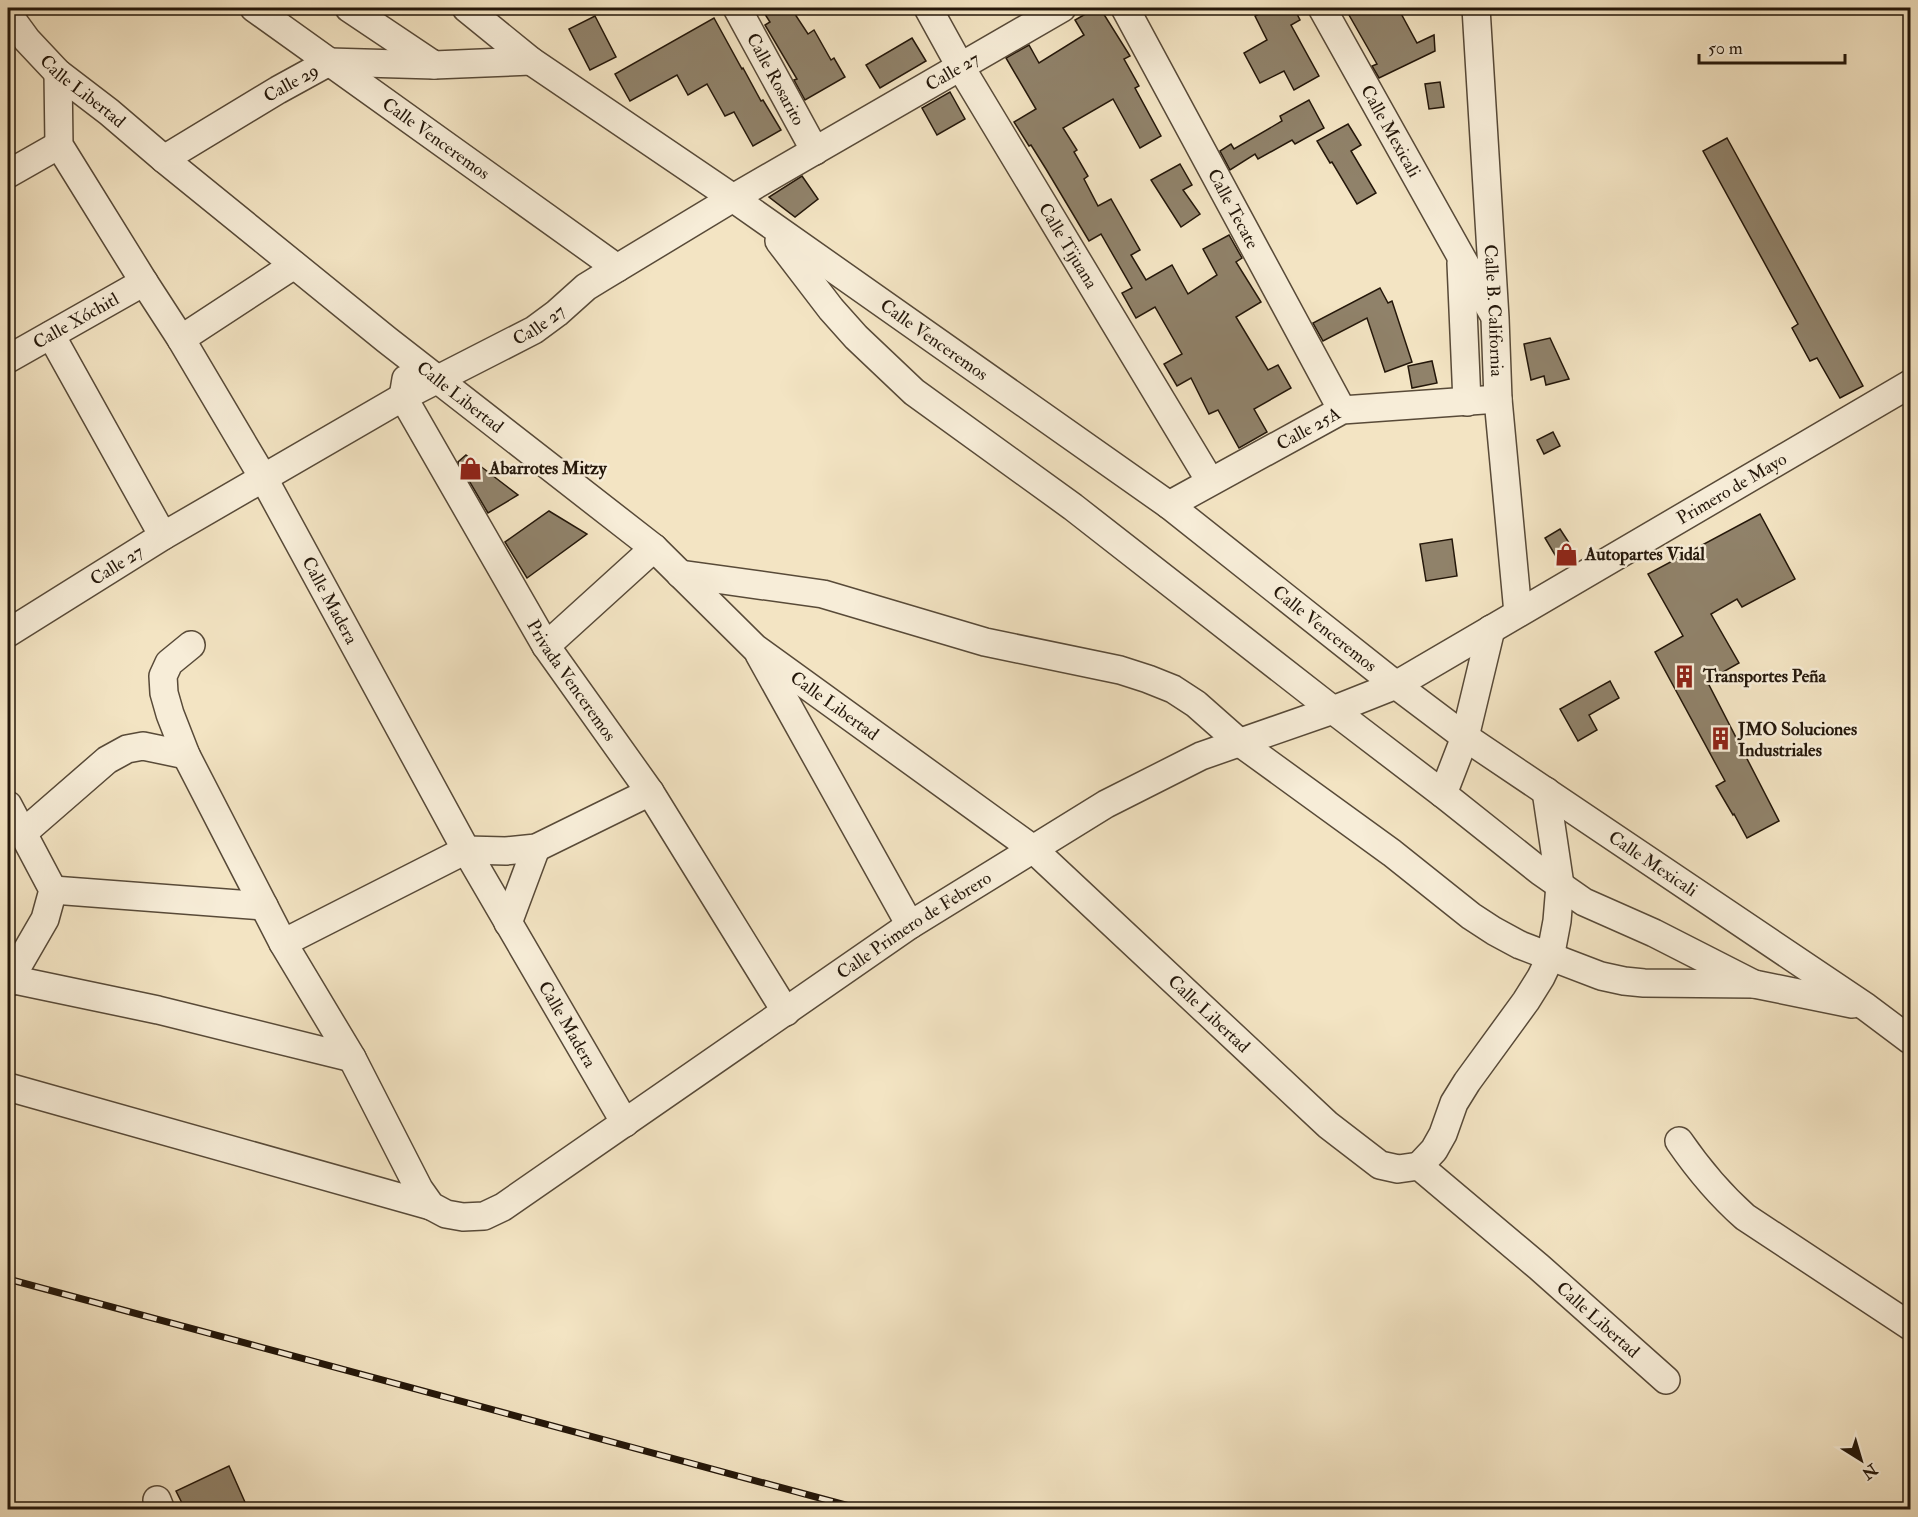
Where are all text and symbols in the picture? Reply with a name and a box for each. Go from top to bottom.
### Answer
scale bar [1699,27,1844,65]
street label: Calle Rosarito [741,29,810,130]
text: 50 m [1708,37,1743,60]
street label: Calle 27 [921,47,983,96]
street label: Calle Libertad [35,49,131,133]
street label: Calle 29 [259,59,322,108]
street label: Calle Mexicali [1356,81,1426,182]
street label: Calle Venceremos [378,92,494,185]
street label: Calle Tecate [1202,165,1264,253]
street label: Calle Tijuana [1033,198,1103,293]
street label: Calle B. California [1479,244,1509,378]
street label: Calle Xóchitl [29,287,123,354]
street label: Calle Venceremos [876,294,993,386]
street label: Calle 27 [509,300,570,351]
street label: Calle Libertad [412,356,508,438]
street label: Calle 25A [1272,401,1345,455]
street label: Primero de Mayo [1672,447,1791,530]
shop icon: Abarrotes Mitzy [458,455,484,481]
place label: Abarrotes Mitzy [488,457,608,480]
street label: Calle 27 [86,540,147,590]
shop icon: Autopartes Vidal [1554,541,1580,567]
place label: Autopartes Vidal [1584,543,1705,566]
street label: Calle Madera [297,552,363,649]
street label: Calle Venceremos [1268,580,1382,677]
street label: Privada Venceremos [522,615,621,745]
building icon: Transportes Peña [1672,663,1698,689]
place label: Transportes Peña [1702,665,1827,688]
street label: Calle Libertad [786,666,884,745]
place label: JMO Soluciones Industriales [1737,718,1857,762]
building icon: JMO Soluciones Industriales [1707,726,1733,752]
street label: Calle Mexicali [1604,825,1702,902]
street label: Calle Primero de Febrero [832,866,996,984]
street label: Calle Libertad [1163,970,1255,1058]
street label: Calle Madera [533,977,602,1072]
street label: Calle Libertad [1552,1276,1645,1363]
north arrow [1831,1430,1891,1490]
text: N [1857,1458,1882,1484]

